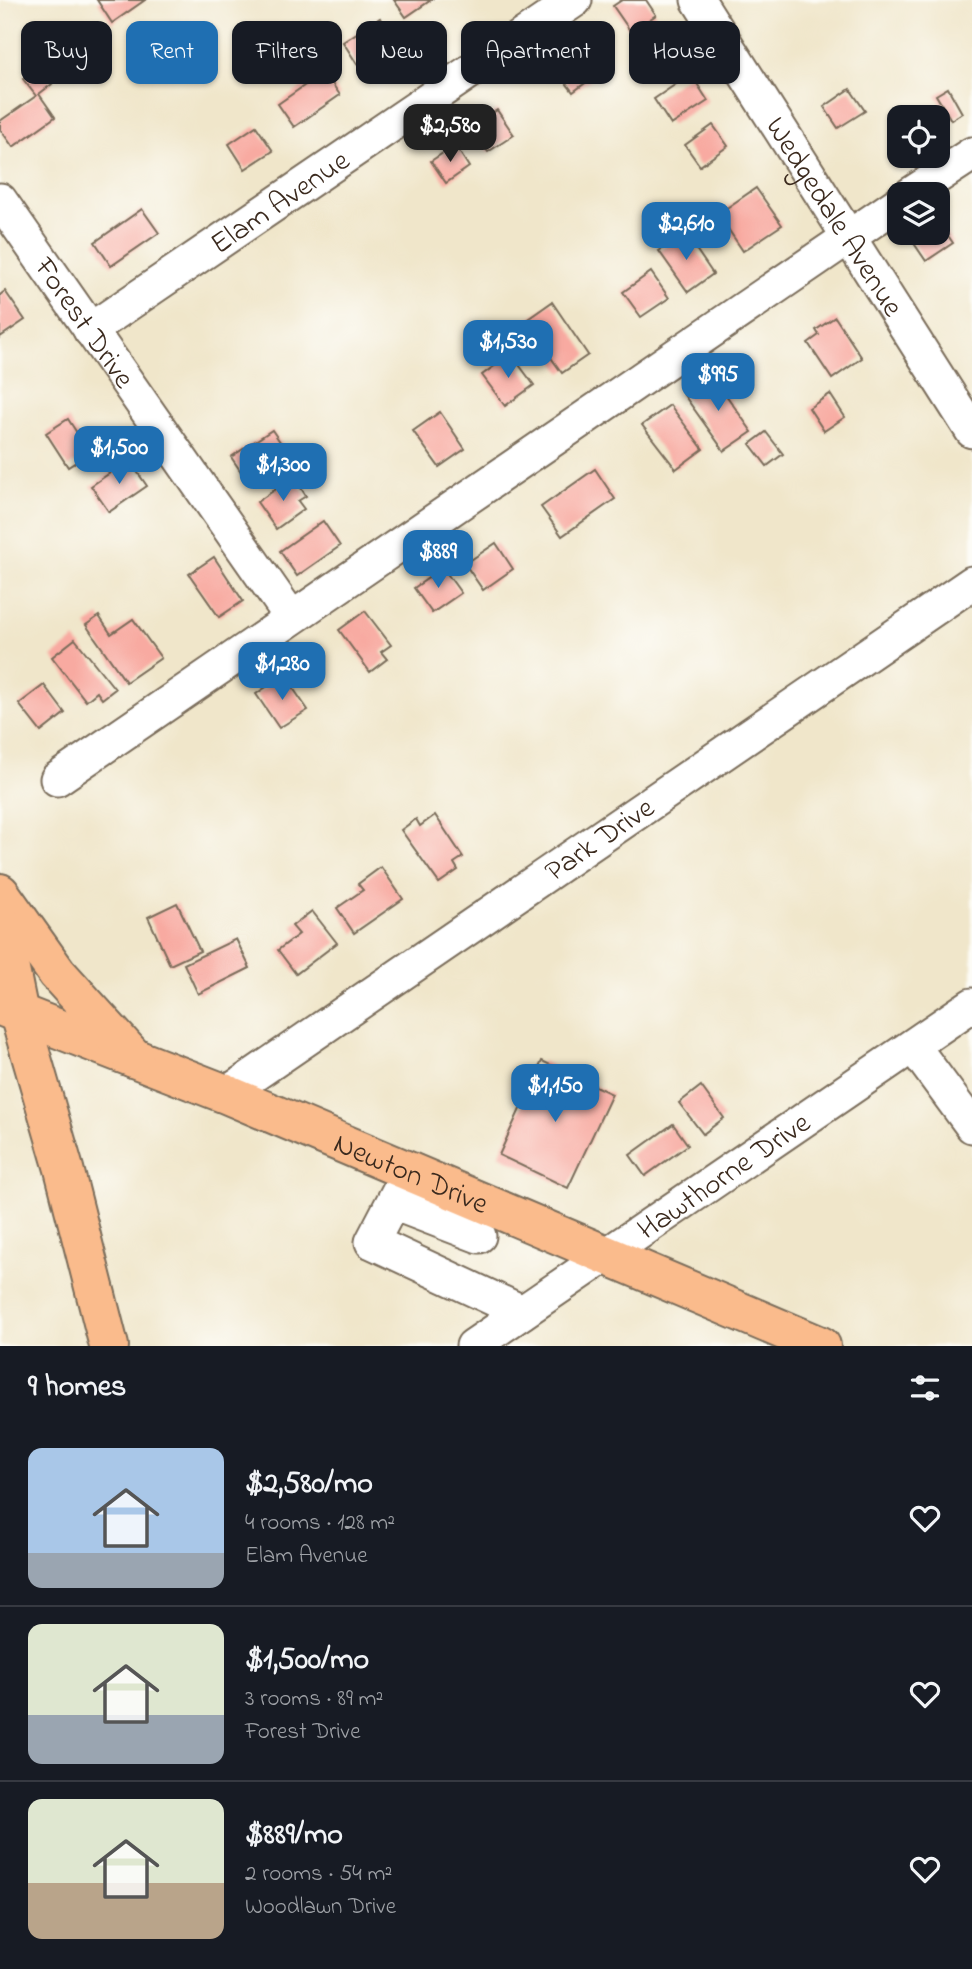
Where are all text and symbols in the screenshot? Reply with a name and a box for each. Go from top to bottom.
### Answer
chip: Buy [21,21,112,84]
chip: Rent [126,21,218,84]
chip: Filters [232,21,342,84]
chip: New [356,21,447,84]
chip: Apartment [461,21,615,84]
chip: House [629,21,740,84]
pin: $2,580 [393,104,507,164]
map controls [887,105,950,245]
button: locate [887,105,950,168]
street label: Wedgedale Avenue [753,109,913,327]
text: $2,580 [419,110,481,143]
street label: Elam Avenue [203,140,360,267]
button: layers [887,182,950,245]
pin: $2,610 [629,202,743,262]
text: $2,610 [658,208,714,241]
street label: Forest Drive [21,249,144,399]
pin: $1,530 [451,320,565,380]
text: $1,530 [479,326,537,359]
pin: $995 [677,354,759,413]
text: $995 [698,359,738,392]
pin: $1,500 [62,426,176,486]
text: $1,500 [90,432,148,465]
pin: $1,300 [226,444,340,503]
text: $1,300 [256,449,310,482]
pin: $889 [397,530,479,590]
text: $889 [419,536,457,569]
pin: $1,280 [225,642,339,702]
text: $1,280 [254,648,310,681]
street label: Park Drive [537,787,665,894]
pin: $1,150 [498,1064,612,1124]
text: $1,150 [527,1070,583,1103]
street label: Hawthorne Drive [629,1102,821,1252]
street label: Newton Drive [326,1123,495,1228]
text: 9 homes [28,1366,126,1410]
icon: filters [906,1369,944,1407]
text: $2,580/mo [245,1463,373,1507]
icon: home [84,1476,168,1560]
icon: heart [906,1499,944,1537]
text: 4 rooms · 128 m² [245,1507,395,1540]
text: Elam Avenue [245,1540,368,1573]
text: $1,500/mo [245,1639,369,1683]
icon: home [84,1652,168,1736]
icon: heart [906,1675,944,1713]
text: 3 rooms · 89 m² [245,1683,383,1716]
text: Forest Drive [245,1716,360,1749]
text: $889/mo [245,1814,343,1858]
icon: home [84,1827,168,1911]
icon: heart [906,1850,944,1888]
text: 2 rooms · 54 m² [245,1858,392,1891]
text: Woodlawn Drive [245,1891,396,1924]

